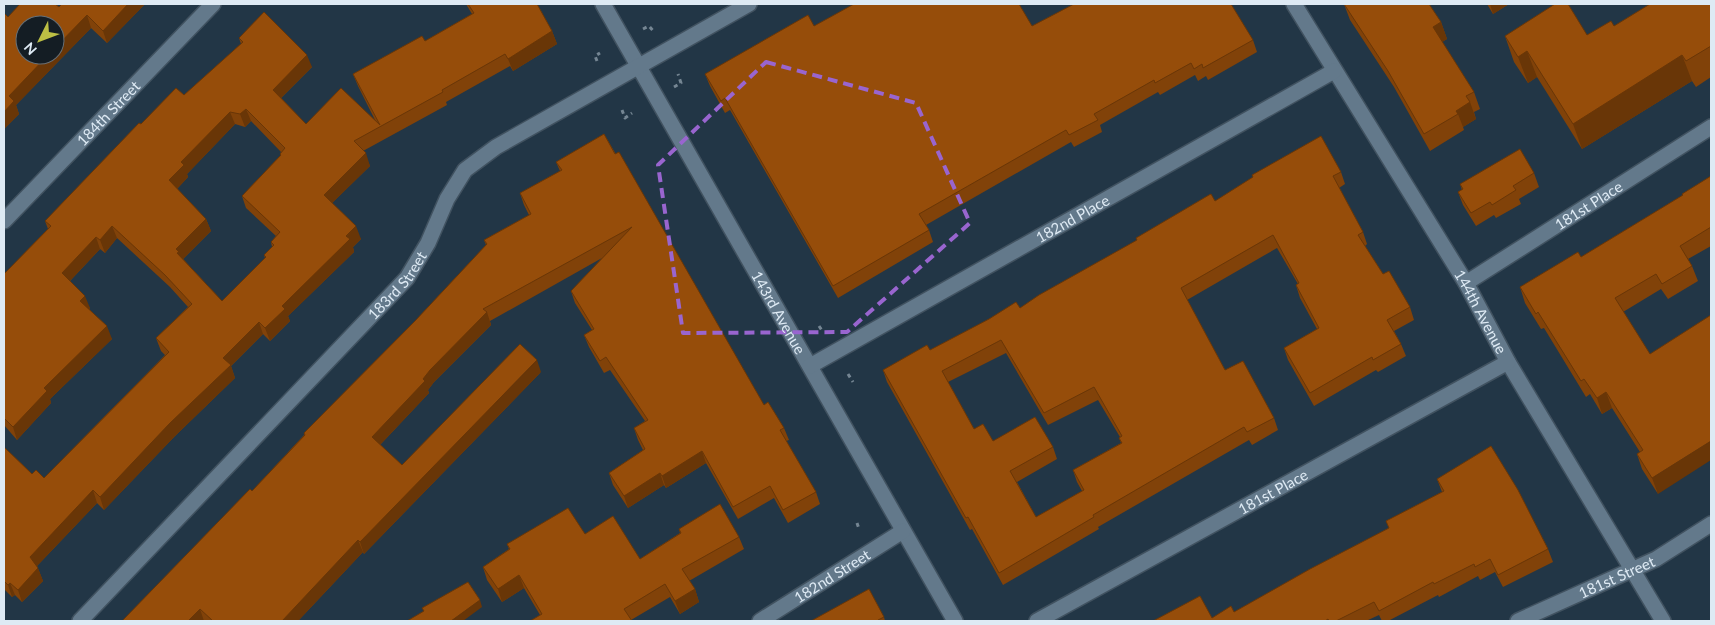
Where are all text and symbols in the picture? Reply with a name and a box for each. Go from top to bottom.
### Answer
north arrow [15,15,65,65]
text: N [20,39,40,59]
street label: 184th Street [73,76,144,149]
street label: 181st Place [1551,177,1626,233]
street label: 182nd Place [1032,190,1112,246]
street label: 183rd Street [364,247,430,323]
street label: 144th Avenue [1451,266,1511,357]
street label: 143rd Avenue [748,268,810,357]
street label: 181st Place [1235,465,1311,518]
street label: 182nd Street [791,545,874,606]
street label: 181st Street [1576,552,1658,602]

